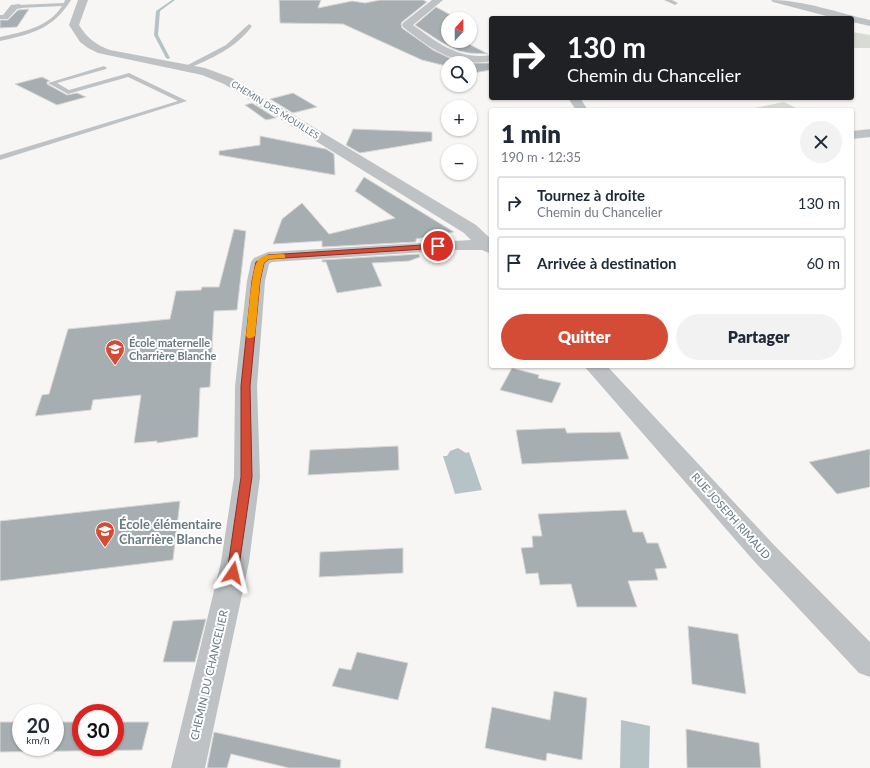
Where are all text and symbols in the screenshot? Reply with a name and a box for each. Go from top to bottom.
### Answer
north arrow [441,12,477,48]
map controls [441,12,477,180]
text: 130 m [567,30,646,64]
icon: right [501,32,553,84]
button: search [441,56,477,92]
text: Chemin du Chancelier [567,64,741,86]
street label: CHEMIN DES MOUILLES [229,78,321,141]
button: + [441,100,477,136]
text: 1 min [501,119,561,148]
button: close [800,121,842,163]
button: − [441,144,477,180]
text: 190 m · 12:35 [501,149,581,165]
text: Tournez à droite [537,186,645,204]
icon: right [503,192,525,214]
text: 130 m [798,194,840,212]
text: Chemin du Chancelier [537,204,662,220]
pin [421,229,455,263]
icon: arrive [427,235,449,257]
icon: arrive [503,252,525,274]
text: Arrivée à destination [537,254,676,272]
text: 60 m [806,254,840,272]
button: Quitter [501,314,668,360]
button: Partager [676,314,842,360]
place label: École maternelle Charrière Blanche [129,336,217,362]
school or university icon: École maternelle Charrière Blanche [104,338,126,366]
street label: RUE JOSEPH RIMAUD [689,470,773,561]
place label: École élémentaire Charrière Blanche [119,516,222,547]
school or university icon: École élémentaire Charrière Blanche [94,520,116,548]
position arrow [212,552,254,594]
street label: CHEMIN DU CHANCELIER [187,608,230,741]
speed limit sign: 30 [72,704,124,756]
text: 20 [26,713,50,737]
text: km/h [26,734,50,746]

